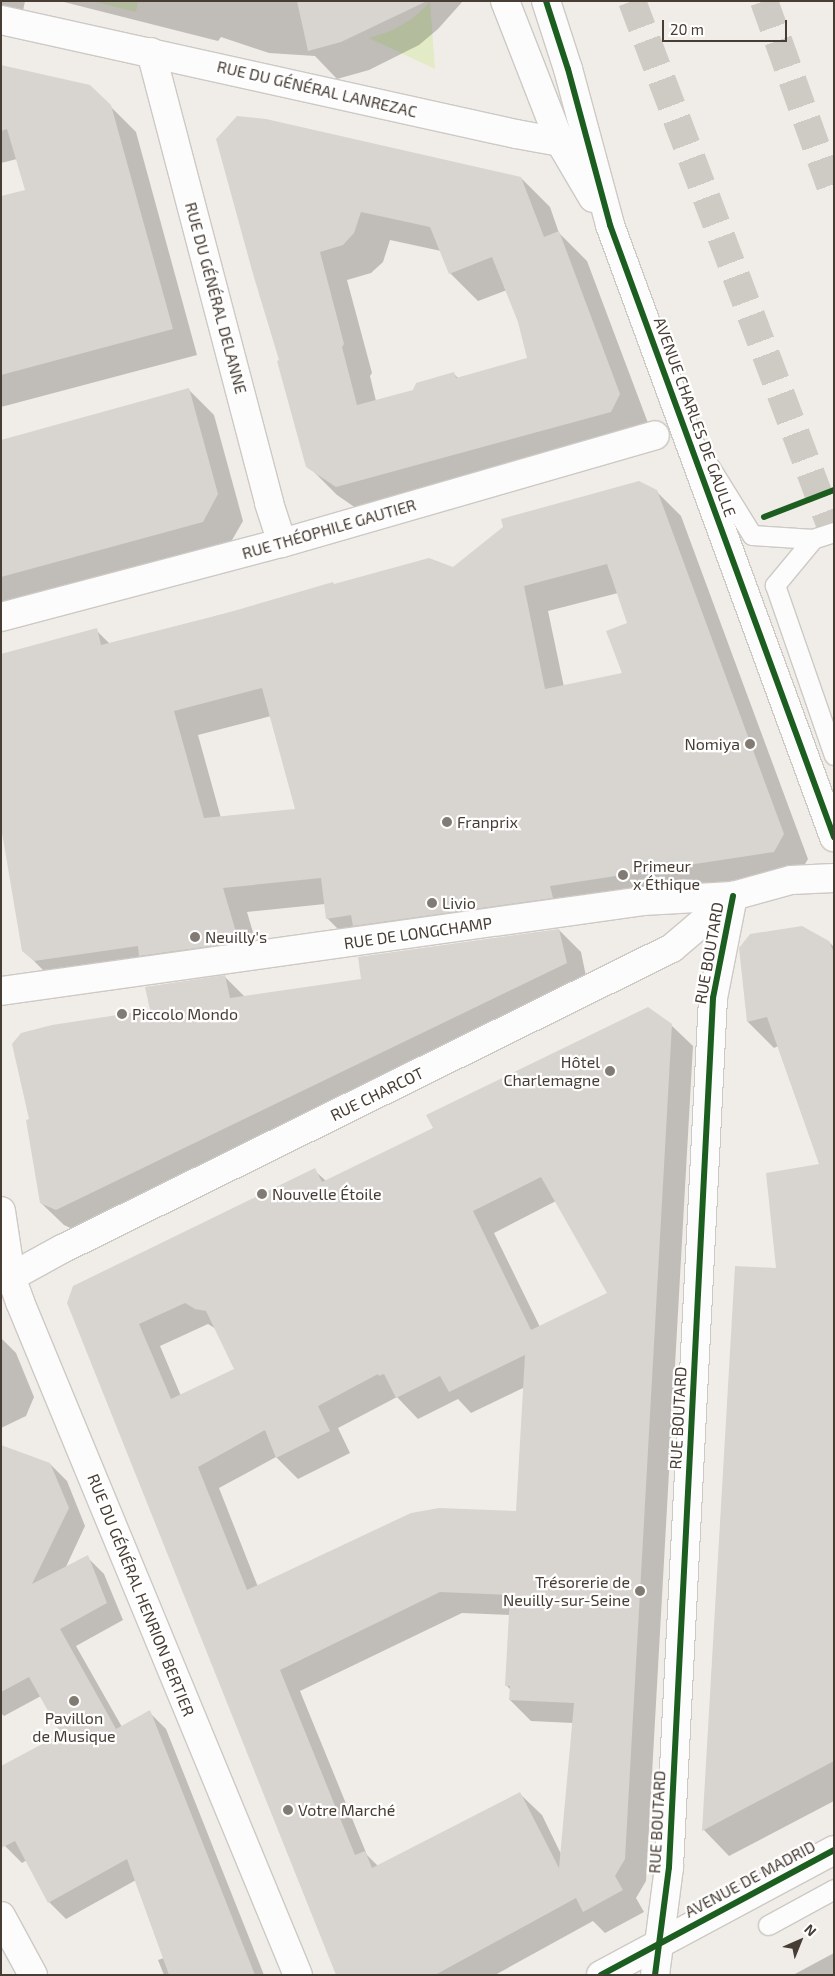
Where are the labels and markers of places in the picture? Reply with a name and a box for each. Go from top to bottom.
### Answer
place label: Nomiya [684,734,740,754]
marker: Nomiya [744,738,756,750]
place label: Franprix [457,812,518,832]
marker: Franprix [441,816,453,828]
place label: Primeur x Éthique [633,856,700,894]
marker: Primeur x Éthique [617,869,629,881]
place label: Livio [442,893,476,913]
marker: Livio [426,897,438,909]
place label: Neuilly's [205,927,267,947]
marker: Neuilly's [189,931,201,943]
place label: Piccolo Mondo [132,1004,238,1024]
marker: Piccolo Mondo [116,1008,128,1020]
place label: Hôtel Charlemagne [503,1052,600,1090]
marker: Hôtel Charlemagne [604,1065,616,1077]
place label: Nouvelle Étoile [272,1184,382,1204]
marker: Nouvelle Étoile [256,1188,268,1200]
place label: Trésorerie de Neuilly-sur-Seine [503,1572,630,1610]
marker: Trésorerie de Neuilly-sur-Seine [634,1585,646,1597]
marker: Pavillon de Musique [68,1695,80,1707]
place label: Pavillon de Musique [32,1708,116,1746]
place label: Votre Marché [298,1800,395,1820]
marker: Votre Marché [282,1804,294,1816]

